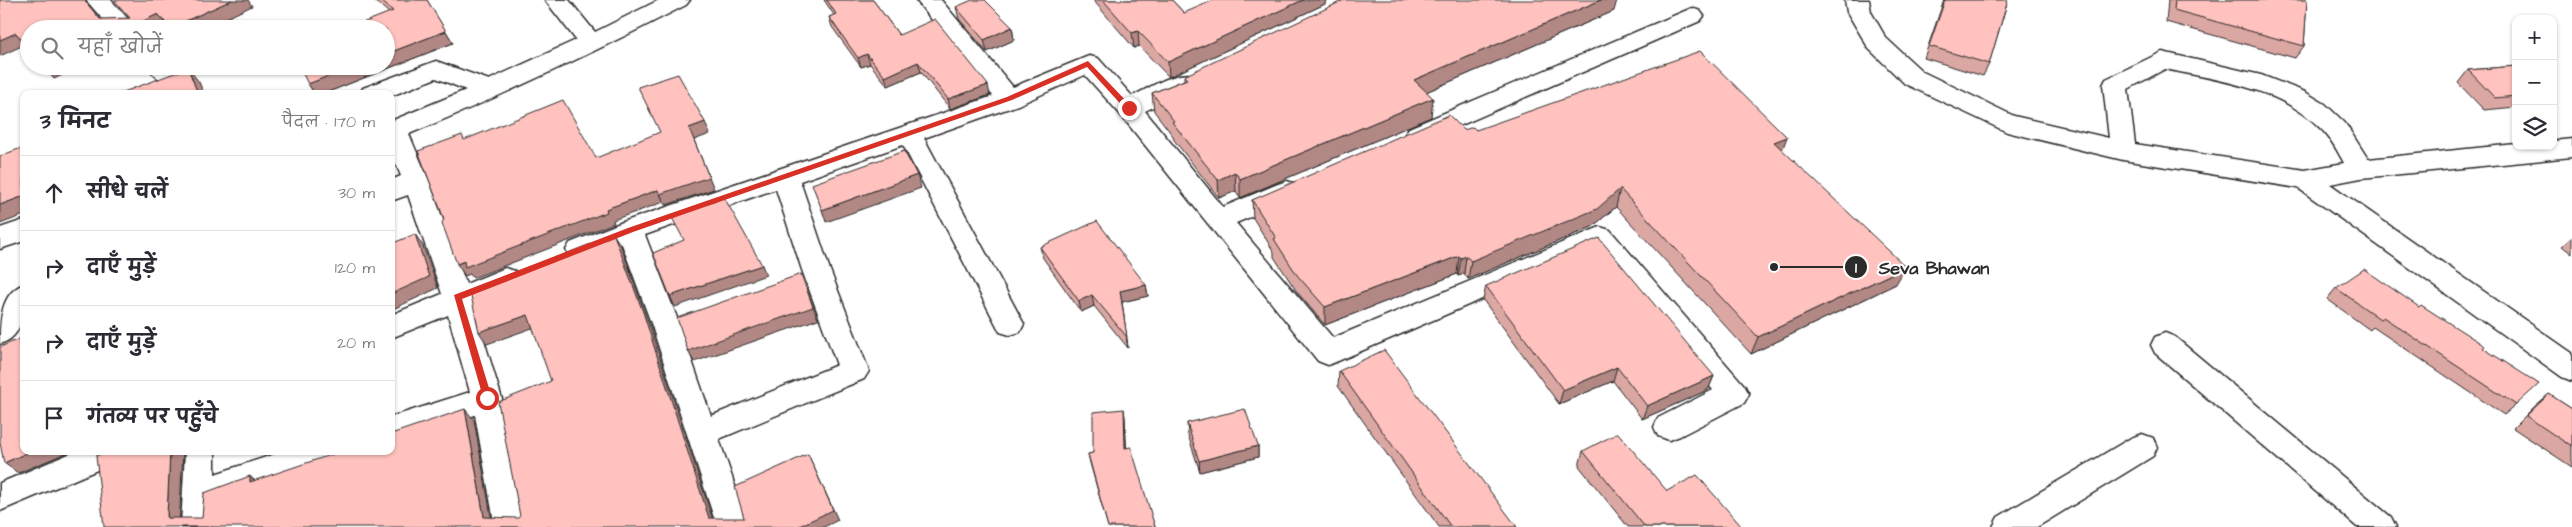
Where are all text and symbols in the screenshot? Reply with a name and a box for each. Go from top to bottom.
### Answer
map controls [2512,15,2557,150]
button: + [2512,15,2557,60]
search box [20,20,395,75]
icon: search [38,34,66,62]
text: यहाँ खोजें [78,34,162,61]
button: − [2512,60,2557,105]
route end [1118,97,1141,120]
button: layers [2512,105,2557,150]
text: 3 मिनट [40,107,110,136]
text: पैदल · 170 m [282,111,375,133]
icon: ahead [40,179,68,207]
text: सीधे चलें [87,179,168,206]
text: 30 m [338,182,375,204]
callout: Seva Bhawan [1844,251,1999,284]
icon: right [40,254,68,282]
text: दाएँ मुड़ें [87,254,156,281]
text: Seva Bhawan [1878,256,1989,281]
text: 120 m [335,257,375,279]
text: 1 [1855,258,1857,279]
icon: right [40,329,68,357]
text: दाएँ मुड़ें [87,329,156,356]
text: 20 m [337,332,375,354]
route start [476,387,499,410]
icon: arrive [40,404,68,432]
text: गंतव्य पर पहुँचे [87,404,218,431]

